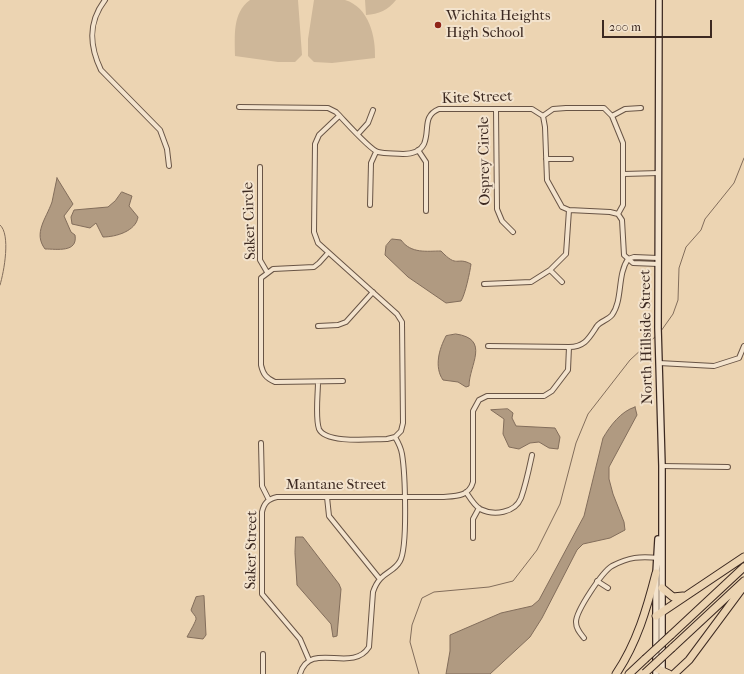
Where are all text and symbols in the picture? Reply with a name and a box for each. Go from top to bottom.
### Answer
place label: Wichita Heights High School [446,7,550,42]
scale bar [604,12,714,38]
marker: Wichita Heights High School [433,20,443,30]
text: 200 m [609,20,641,34]
street label: Kite Street [441,88,513,108]
street label: Osprey Circle [475,116,495,206]
street label: Saker Circle [240,182,260,260]
street label: North Hillside Street [637,269,657,405]
street label: Mantane Street [286,476,386,494]
street label: Saker Street [242,510,262,590]

